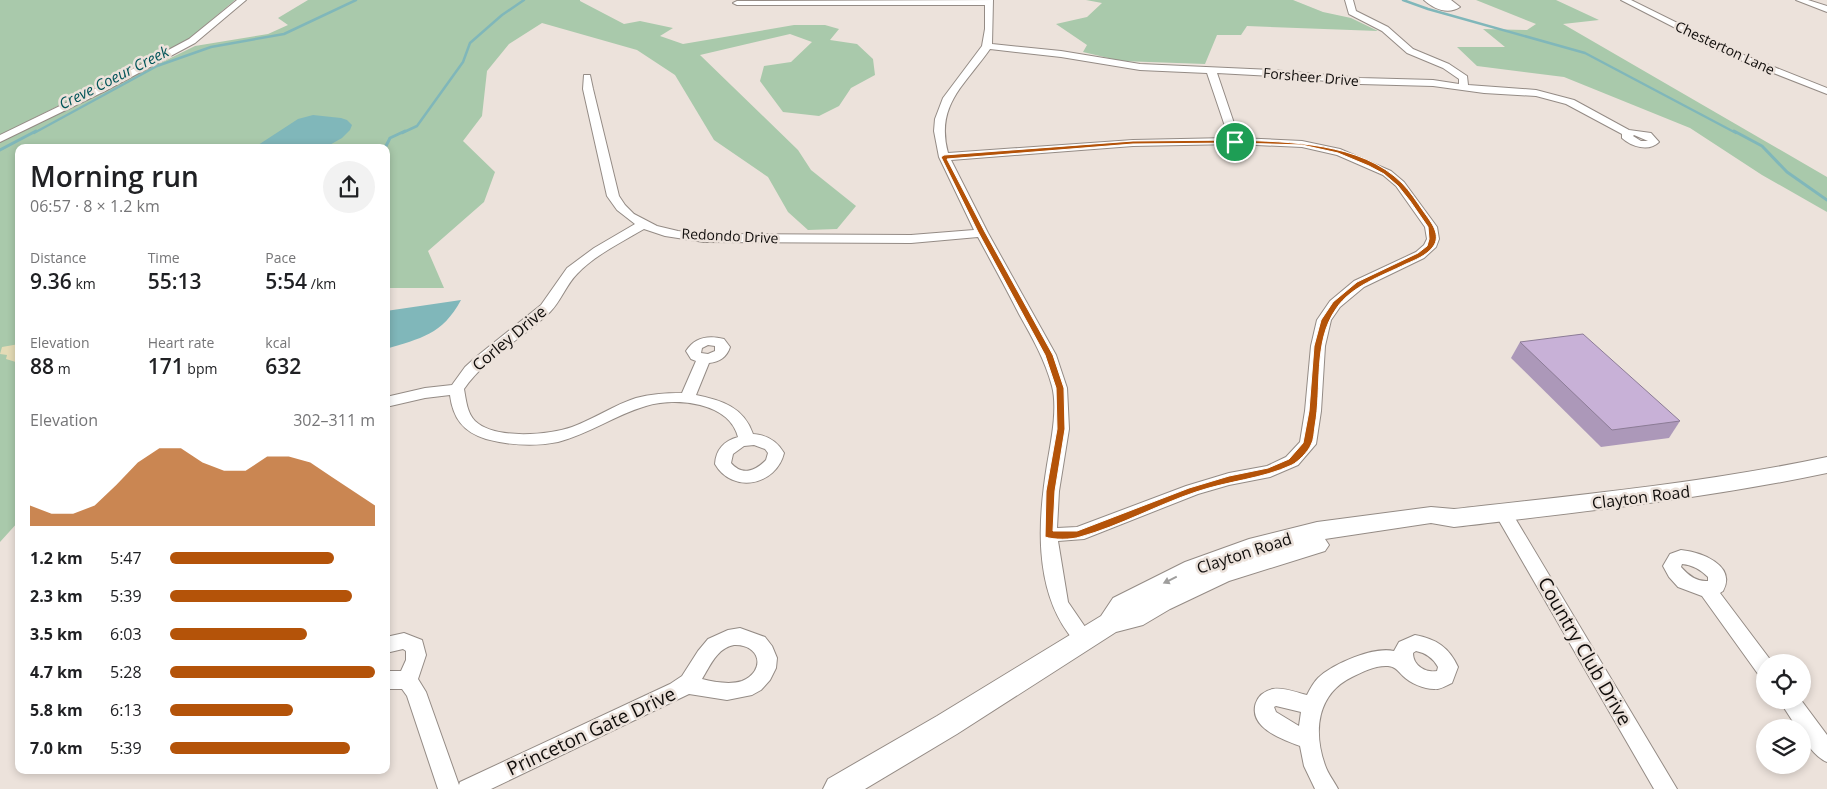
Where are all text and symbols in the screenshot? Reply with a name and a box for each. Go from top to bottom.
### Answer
street label: Chesterton Lane [1672,16,1778,79]
water label: Creve Coeur Creek [55,40,172,113]
street label: Forsheer Drive [1262,63,1360,90]
pin [1214,121,1256,163]
icon: arrive [1221,128,1249,156]
text: Morning run [30,157,199,195]
button: share [323,161,375,213]
text: 06:57 · 8 × 1.2 km [30,195,160,217]
street label: Redondo Drive [681,223,779,248]
text: Distance [30,248,86,267]
text: Time [148,248,180,267]
text: Pace [265,248,296,267]
text: 9.36 [30,267,72,295]
text: 55:13 [148,267,201,295]
text: 5:54 [265,267,307,295]
text: km [72,274,96,293]
text: /km [307,274,336,293]
street label: Corley Drive [467,300,551,376]
text: Elevation [30,333,89,352]
text: Heart rate [148,333,214,352]
text: kcal [265,333,291,352]
text: 88 [30,352,54,380]
text: 171 [148,352,184,380]
text: 632 [265,352,301,380]
text: m [54,359,71,378]
text: bpm [184,359,217,378]
text: Elevation [30,409,98,431]
text: 302–311 m [293,409,375,431]
street label: Clayton Road [1591,480,1691,514]
street label: Clayton Road [1194,527,1294,579]
text: 1.2 km [30,547,83,569]
text: 5:47 [110,547,142,569]
street label: Country Club Drive [1532,572,1638,730]
one-way arrow [1162,576,1177,584]
text: 2.3 km [30,585,83,607]
text: 5:39 [110,585,142,607]
text: 3.5 km [30,623,83,645]
text: 6:03 [110,623,142,645]
map controls [1756,654,1811,774]
button: locate [1756,654,1811,709]
text: 4.7 km [30,661,83,683]
text: 5:28 [110,661,142,683]
street label: Princeton Gate Drive [502,680,680,782]
text: 5.8 km [30,699,83,721]
text: 6:13 [110,699,142,721]
button: layers [1756,719,1811,774]
text: 7.0 km [30,737,83,759]
text: 5:39 [110,737,142,759]

